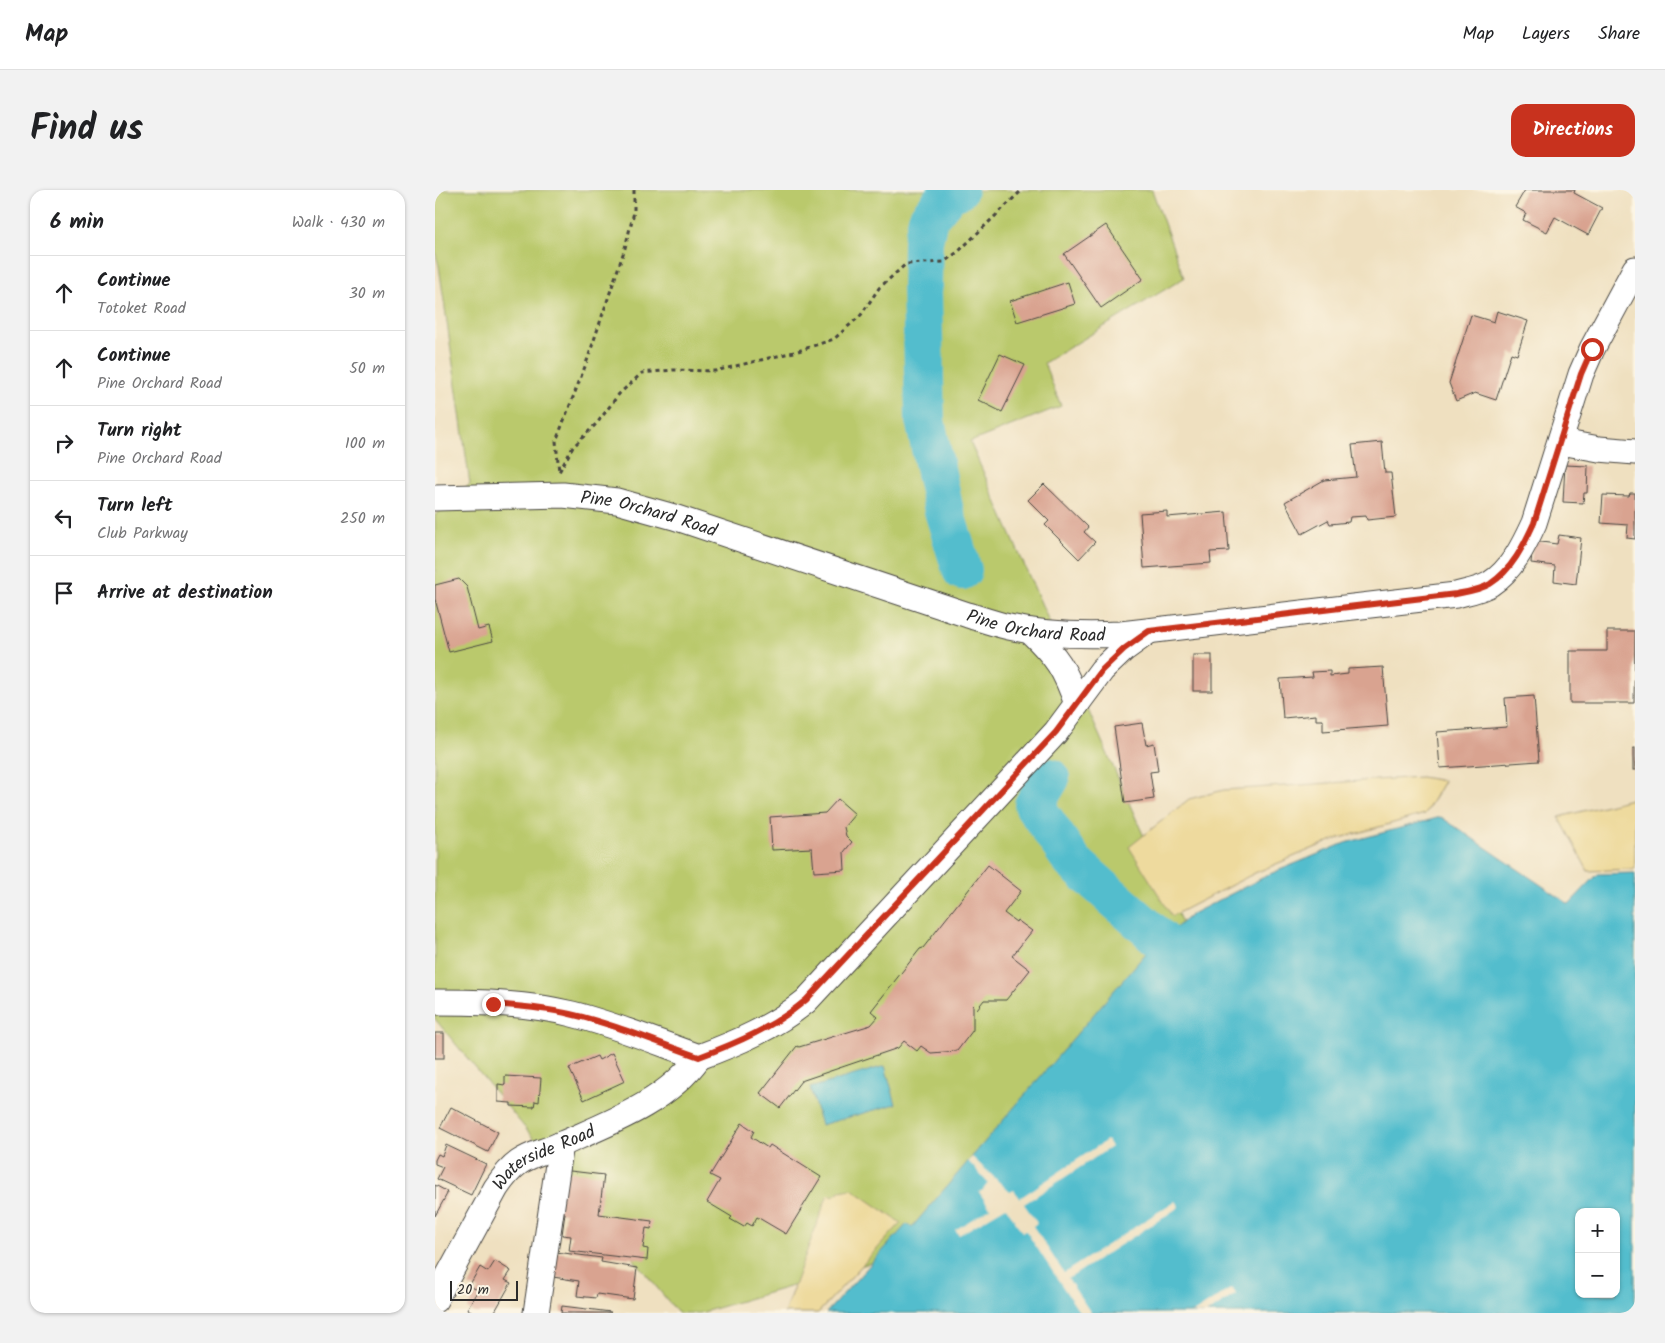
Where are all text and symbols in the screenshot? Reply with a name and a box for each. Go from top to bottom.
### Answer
text: Map [25,15,68,54]
text: Map [1463,20,1494,49]
text: Layers [1522,20,1570,49]
text: Share [1598,20,1640,49]
text: Find us [30,102,143,158]
button: Directions [1511,104,1635,157]
text: 6 min [50,206,104,239]
text: Walk · 430 m [292,210,385,235]
text: Continue [97,266,170,296]
icon: ahead [50,279,78,307]
text: 30 m [349,281,385,306]
text: Totoket Road [97,296,186,321]
route start [1581,338,1604,361]
text: Continue [97,341,170,371]
icon: ahead [50,354,78,382]
text: 50 m [349,356,385,381]
text: Pine Orchard Road [97,371,222,396]
text: Turn right [97,416,182,446]
icon: right [50,429,78,457]
text: 100 m [345,431,385,456]
text: Pine Orchard Road [97,446,222,471]
street label: Pine Orchard Road [579,484,721,547]
text: Turn left [97,491,172,521]
icon: left [50,504,78,532]
text: 250 m [340,506,385,531]
text: Club Parkway [97,521,188,546]
text: Arrive at destination [97,578,273,608]
icon: arrive [50,579,78,607]
street label: Pine Orchard Road [962,602,1107,651]
route end [482,993,505,1016]
street label: Waterside Road [486,1118,601,1197]
map controls [1575,1208,1620,1298]
button: + [1575,1208,1620,1253]
button: − [1575,1253,1620,1298]
scale bar [450,1278,517,1301]
text: 20 m [457,1279,489,1301]

